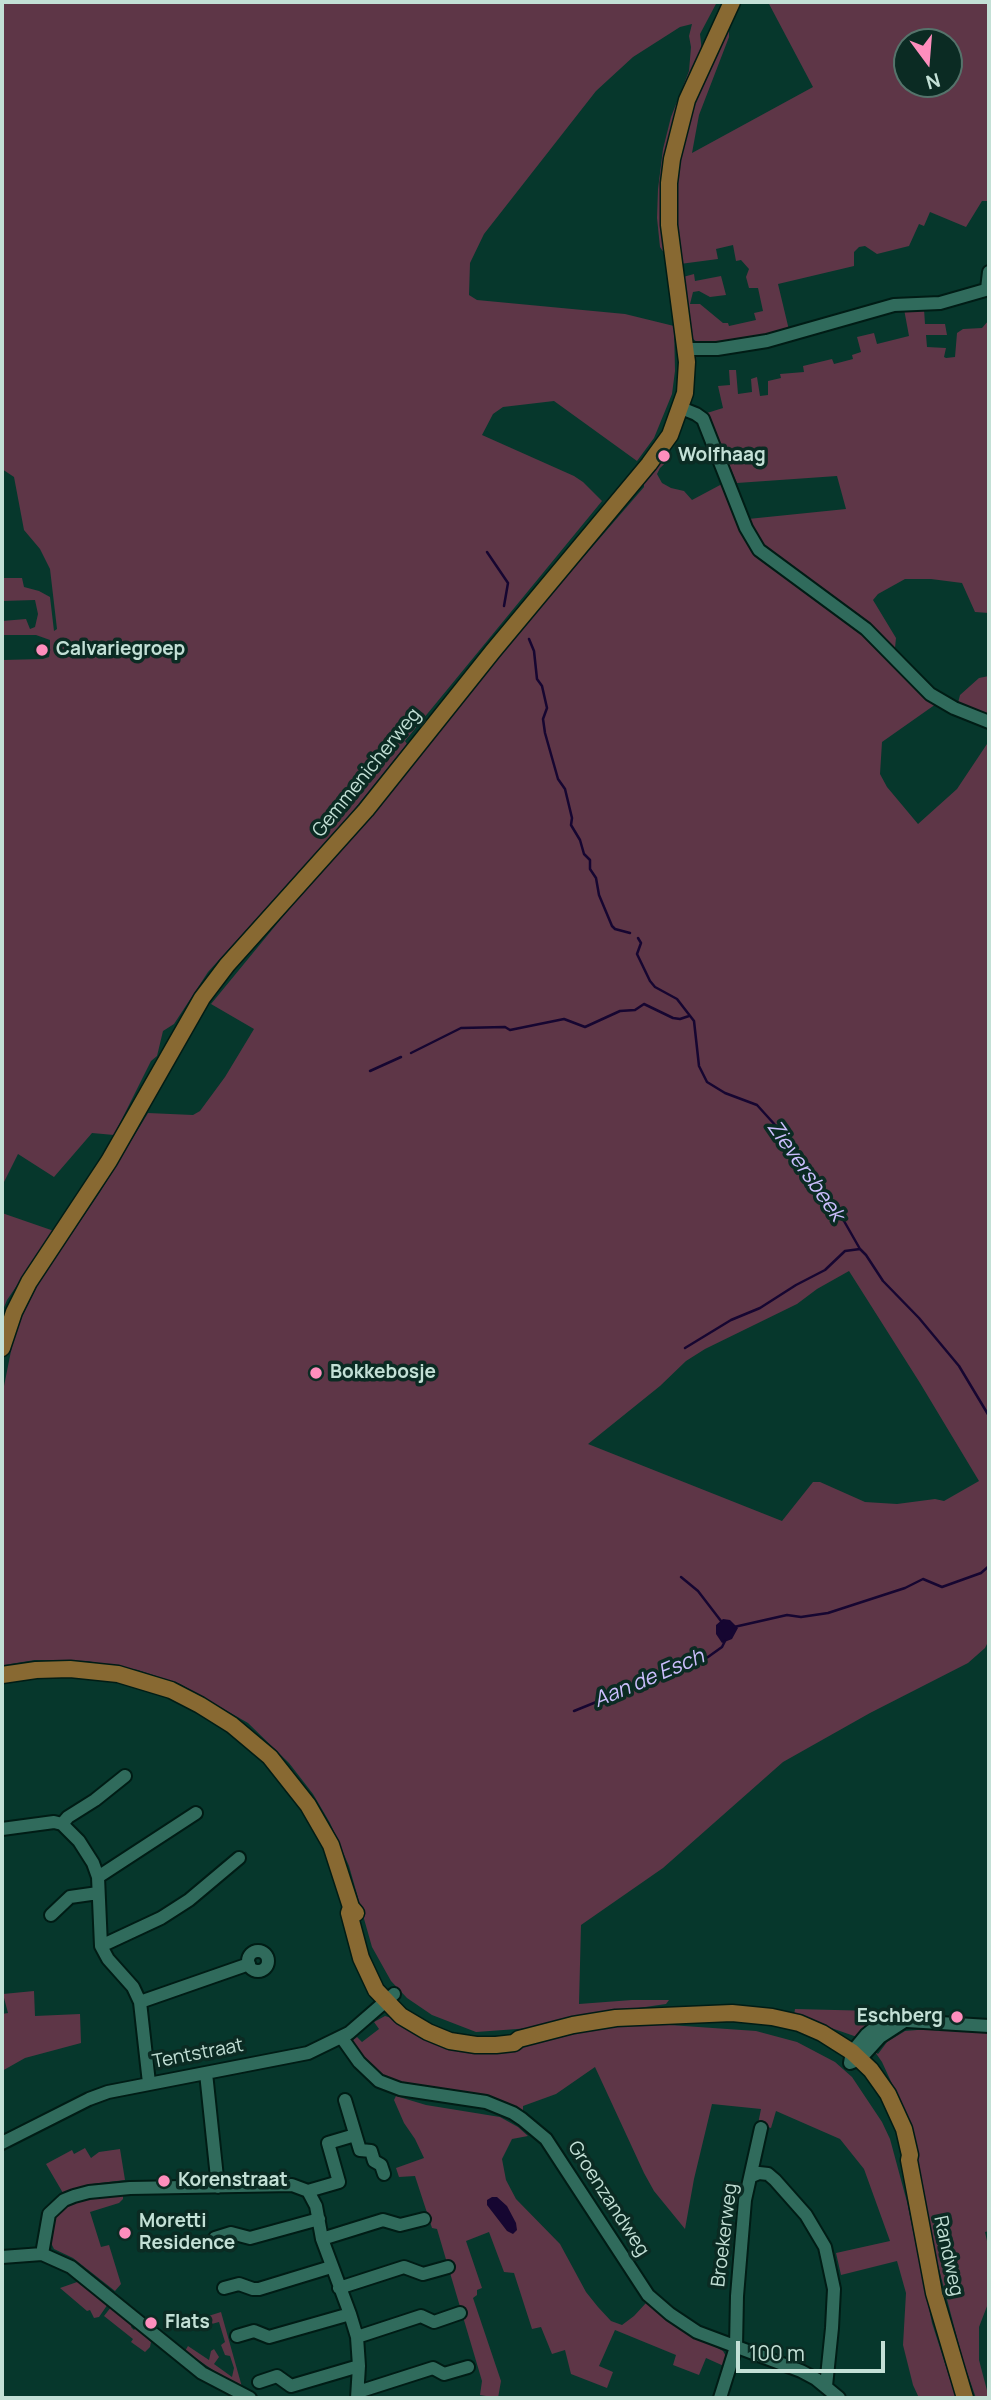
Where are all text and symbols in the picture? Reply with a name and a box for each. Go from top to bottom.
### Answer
north arrow [893,28,963,98]
text: N [923,67,943,96]
place label: Wolfhaag [678,445,766,467]
marker: Wolfhaag [656,448,672,464]
place label: Calvariegroep [56,639,185,661]
marker: Calvariegroep [34,642,50,658]
street label: Gemmenicherweg [308,704,426,842]
water label: Zieversbeek [761,1116,849,1226]
place label: Bokkebosje [330,1362,436,1384]
marker: Bokkebosje [308,1365,324,1381]
water label: Aan de Esch [590,1644,708,1714]
place label: Eschberg [857,2006,943,2028]
marker: Eschberg [949,2009,965,2025]
street label: Tentstraat [151,2034,245,2074]
street label: Groenzandweg [562,2137,654,2261]
place label: Korenstraat [178,2170,288,2192]
marker: Korenstraat [156,2173,172,2189]
street label: Broekerweg [707,2182,743,2288]
place label: Moretti Residence [139,2211,235,2255]
street label: Randweg [928,2214,968,2298]
marker: Moretti Residence [117,2225,133,2241]
place label: Flats [165,2312,210,2334]
marker: Flats [143,2315,159,2331]
scale bar [739,2326,888,2370]
text: 100 m [749,2339,805,2367]

